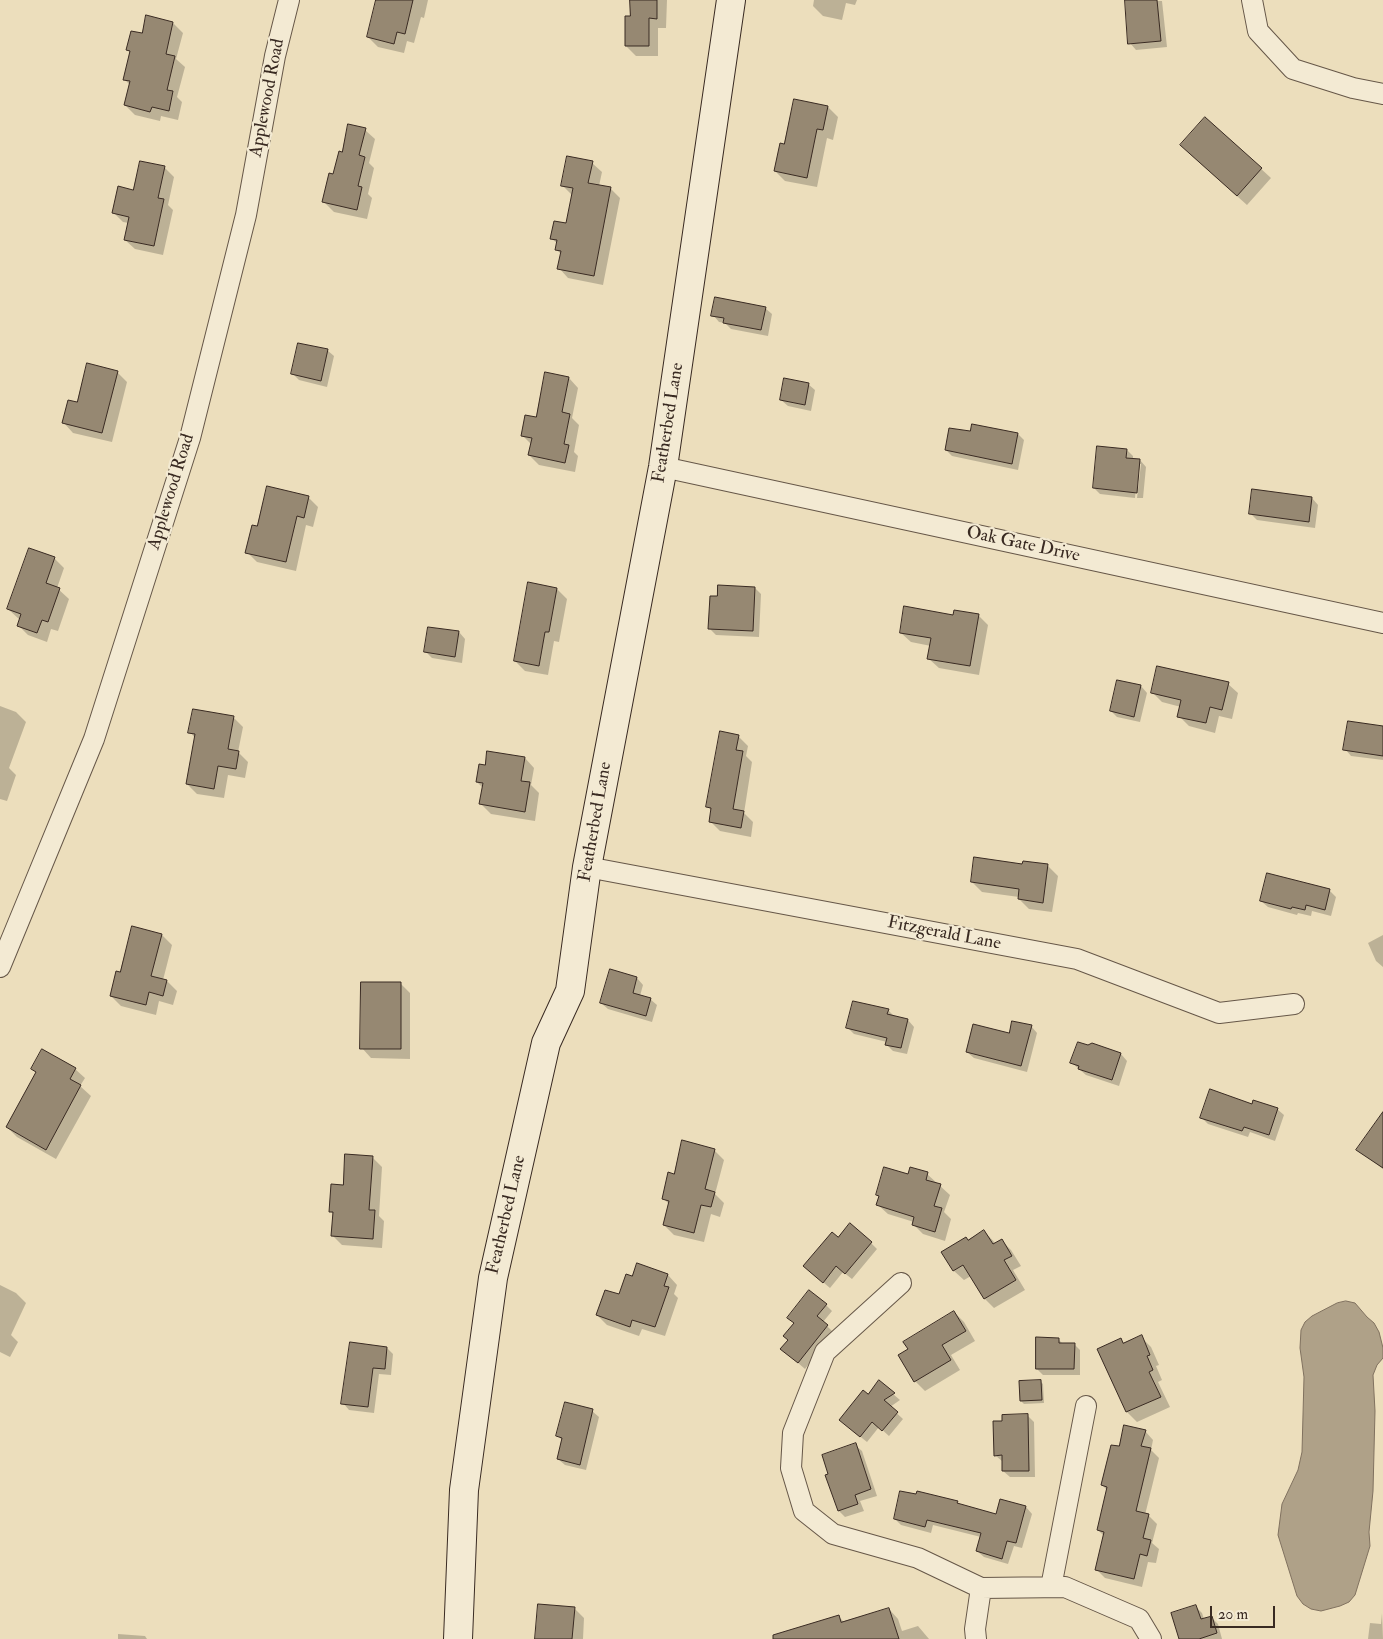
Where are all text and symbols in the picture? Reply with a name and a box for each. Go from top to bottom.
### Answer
street label: Applewood Road [246,37,290,159]
street label: Featherbed Lane [649,361,689,485]
street label: Applewood Road [144,431,200,553]
street label: Oak Gate Drive [964,522,1082,568]
street label: Featherbed Lane [575,760,617,884]
street label: Fitzgerald Lane [885,912,1003,956]
street label: Featherbed Lane [483,1153,531,1277]
scale bar [1213,1596,1278,1628]
text: 20 m [1218,1605,1248,1624]

